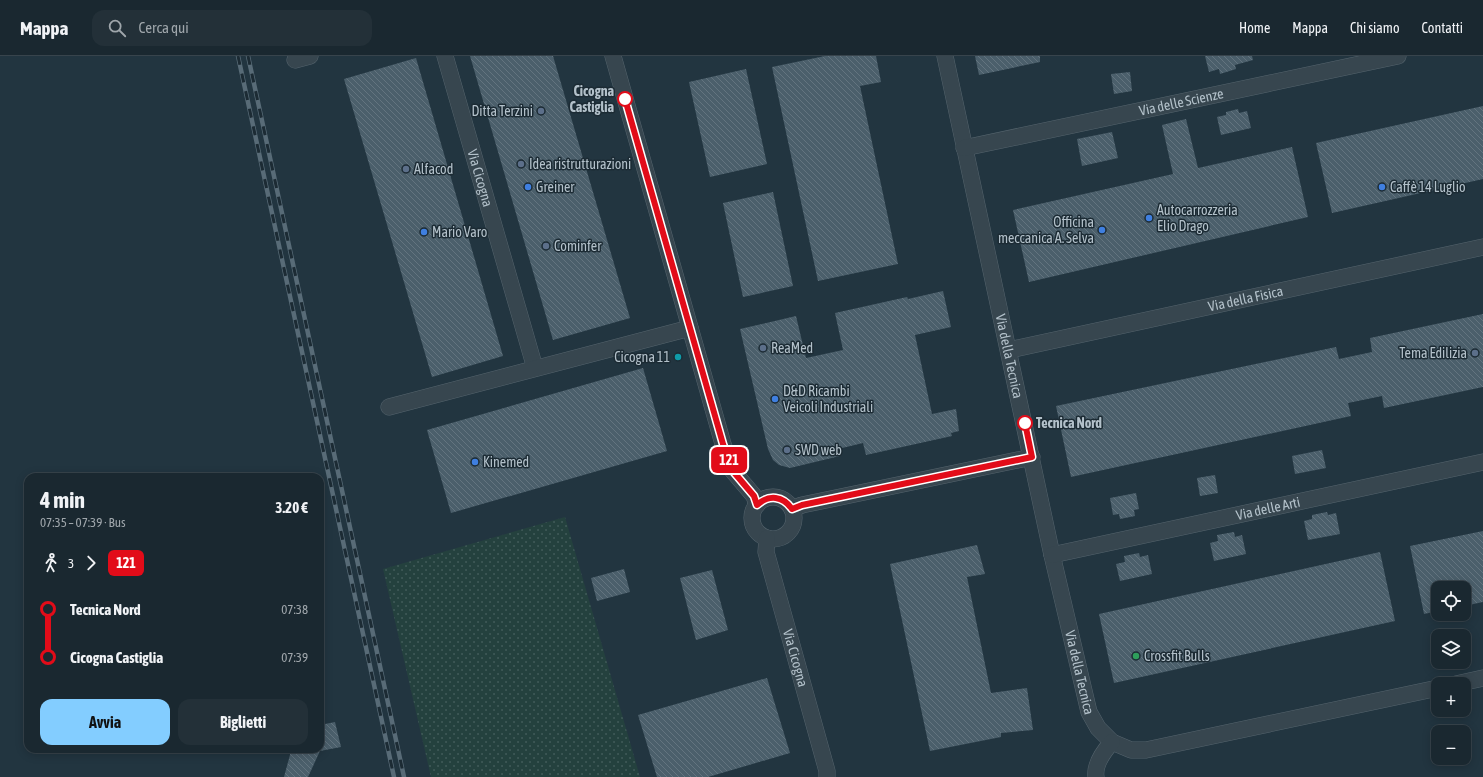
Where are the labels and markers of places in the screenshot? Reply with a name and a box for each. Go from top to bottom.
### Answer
place label: Cicogna Castiglia [570,83,614,115]
marker: Cicogna Castiglia [617,91,633,107]
place label: Ditta Terzini [471,103,533,119]
marker: Ditta Terzini [536,106,546,116]
place label: Idea ristrutturazioni [529,156,631,172]
marker: Idea ristrutturazioni [516,159,526,169]
place label: Alfacod [414,161,453,177]
marker: Alfacod [401,164,411,174]
place label: Greiner [536,179,575,195]
place label: Caffè 14 Luglio [1390,179,1465,195]
marker: Greiner [523,182,533,192]
marker: Caffè 14 Luglio [1377,182,1387,192]
place label: Autocarrozzeria Elio Drago [1157,202,1238,234]
marker: Autocarrozzeria Elio Drago [1144,213,1154,223]
place label: Officina meccanica A. Selva [998,214,1094,246]
place label: Mario Varo [432,224,487,240]
marker: Officina meccanica A. Selva [1097,225,1107,235]
marker: Mario Varo [419,227,429,237]
place label: Cominfer [554,238,602,254]
marker: Cominfer [541,241,551,251]
place label: ReaMed [771,340,813,356]
marker: ReaMed [758,343,768,353]
place label: Tema Edilizia [1399,345,1467,361]
marker: Tema Edilizia [1470,348,1480,358]
place label: Cicogna 11 [614,349,670,365]
marker: Cicogna 11 [673,352,683,362]
place label: D&D Ricambi Veicoli Industriali [783,383,873,415]
marker: D&D Ricambi Veicoli Industriali [770,394,780,404]
marker: Tecnica Nord [1017,415,1033,431]
place label: Tecnica Nord [1036,415,1102,431]
place label: SWD web [795,442,842,458]
marker: SWD web [782,445,792,455]
place label: Kinemed [483,454,529,470]
marker: Kinemed [470,457,480,467]
place label: Crossfit Bulls [1144,648,1210,664]
marker: Crossfit Bulls [1131,651,1141,661]

